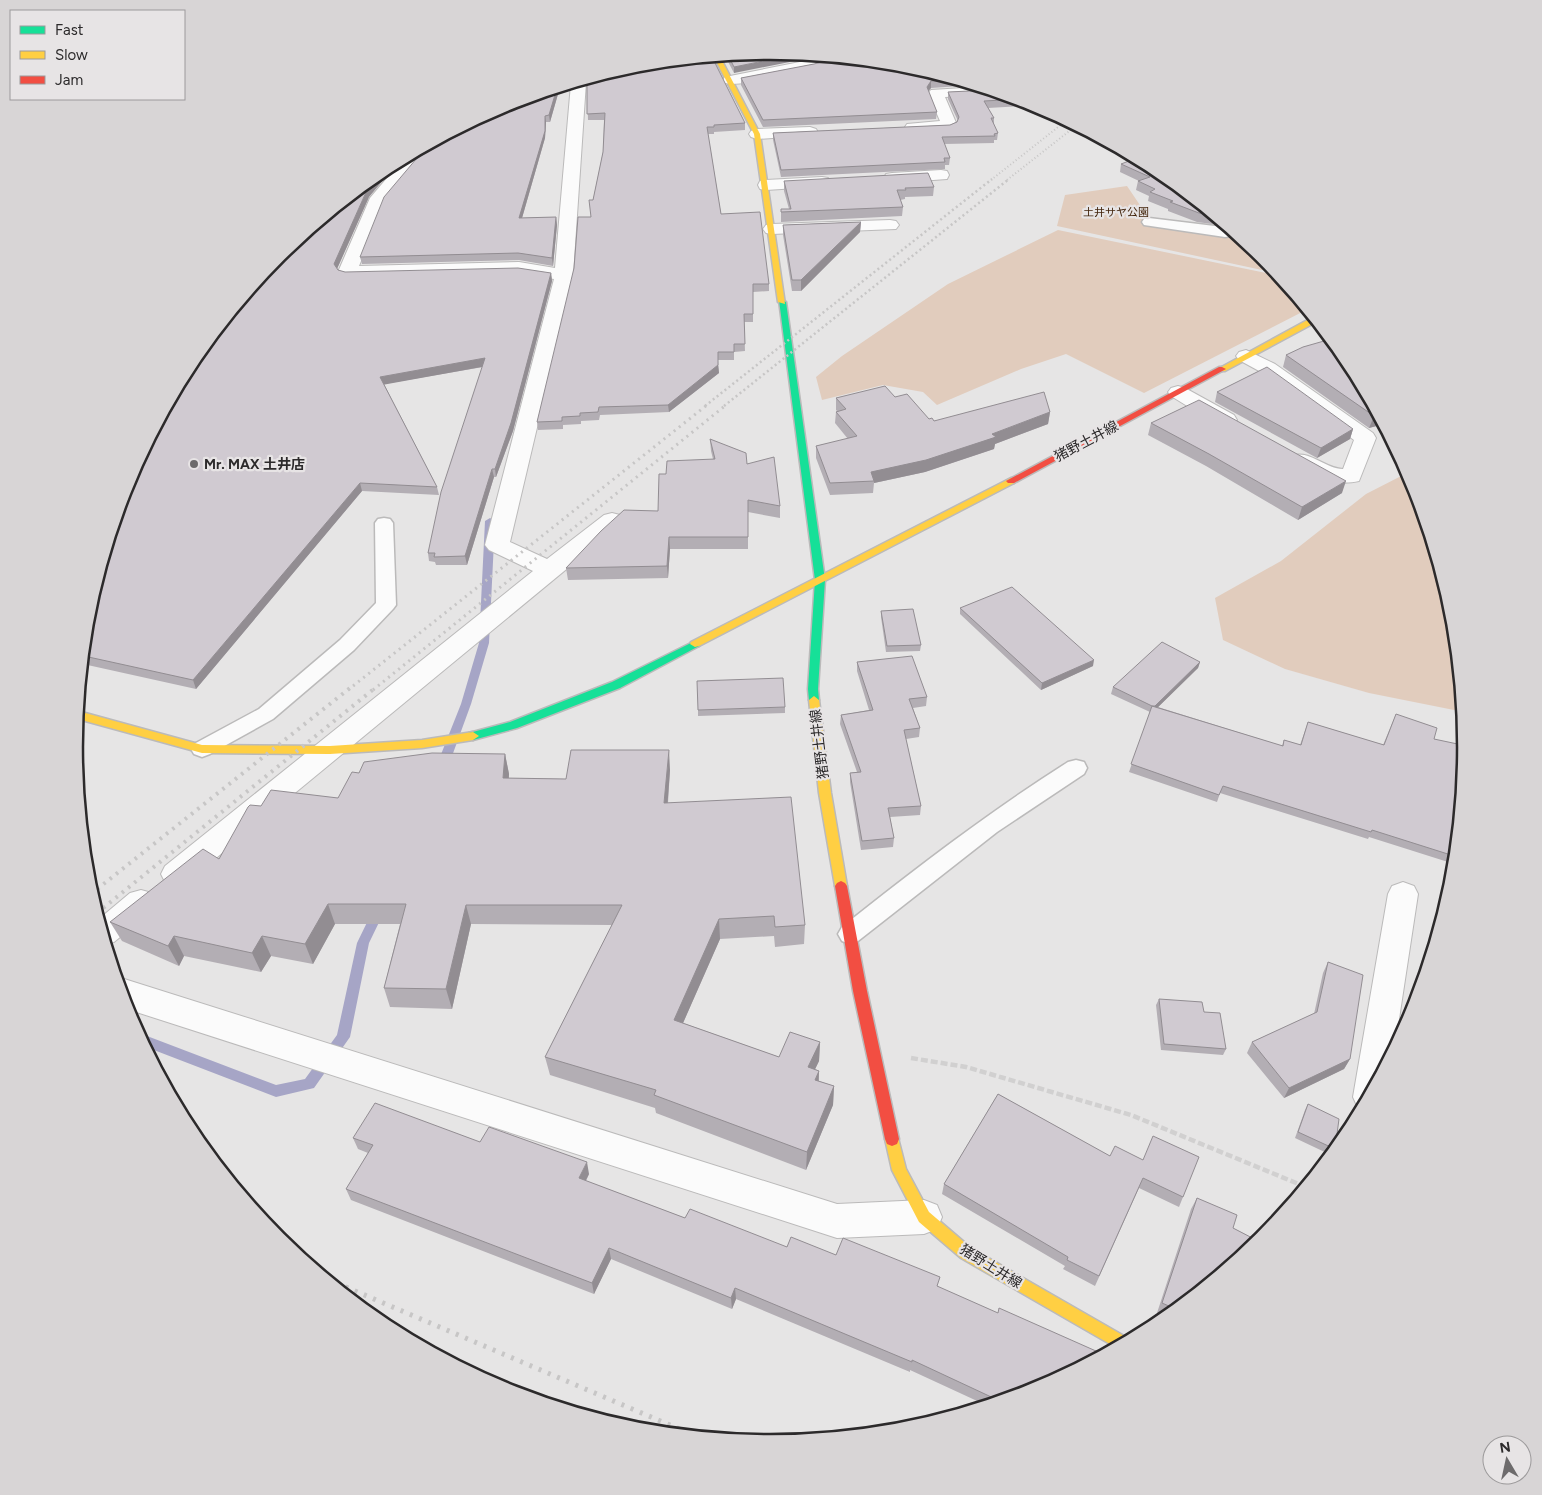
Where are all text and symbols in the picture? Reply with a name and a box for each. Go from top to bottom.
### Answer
legend [10,10,185,100]
text: Fast [55,21,84,39]
text: Slow [55,46,88,64]
text: Jam [55,71,83,89]
park label: 土井サヤ公園 [1083,206,1149,219]
street label: 猪野土井線 [1051,418,1121,465]
place label: Mr. MAX 土井店 [204,456,305,473]
marker: Mr. MAX 土井店 [188,458,200,470]
street label: 猪野土井線 [807,708,832,780]
street label: 猪野土井線 [957,1241,1025,1292]
north arrow [1482,1435,1532,1485]
text: N [1498,1438,1512,1457]

